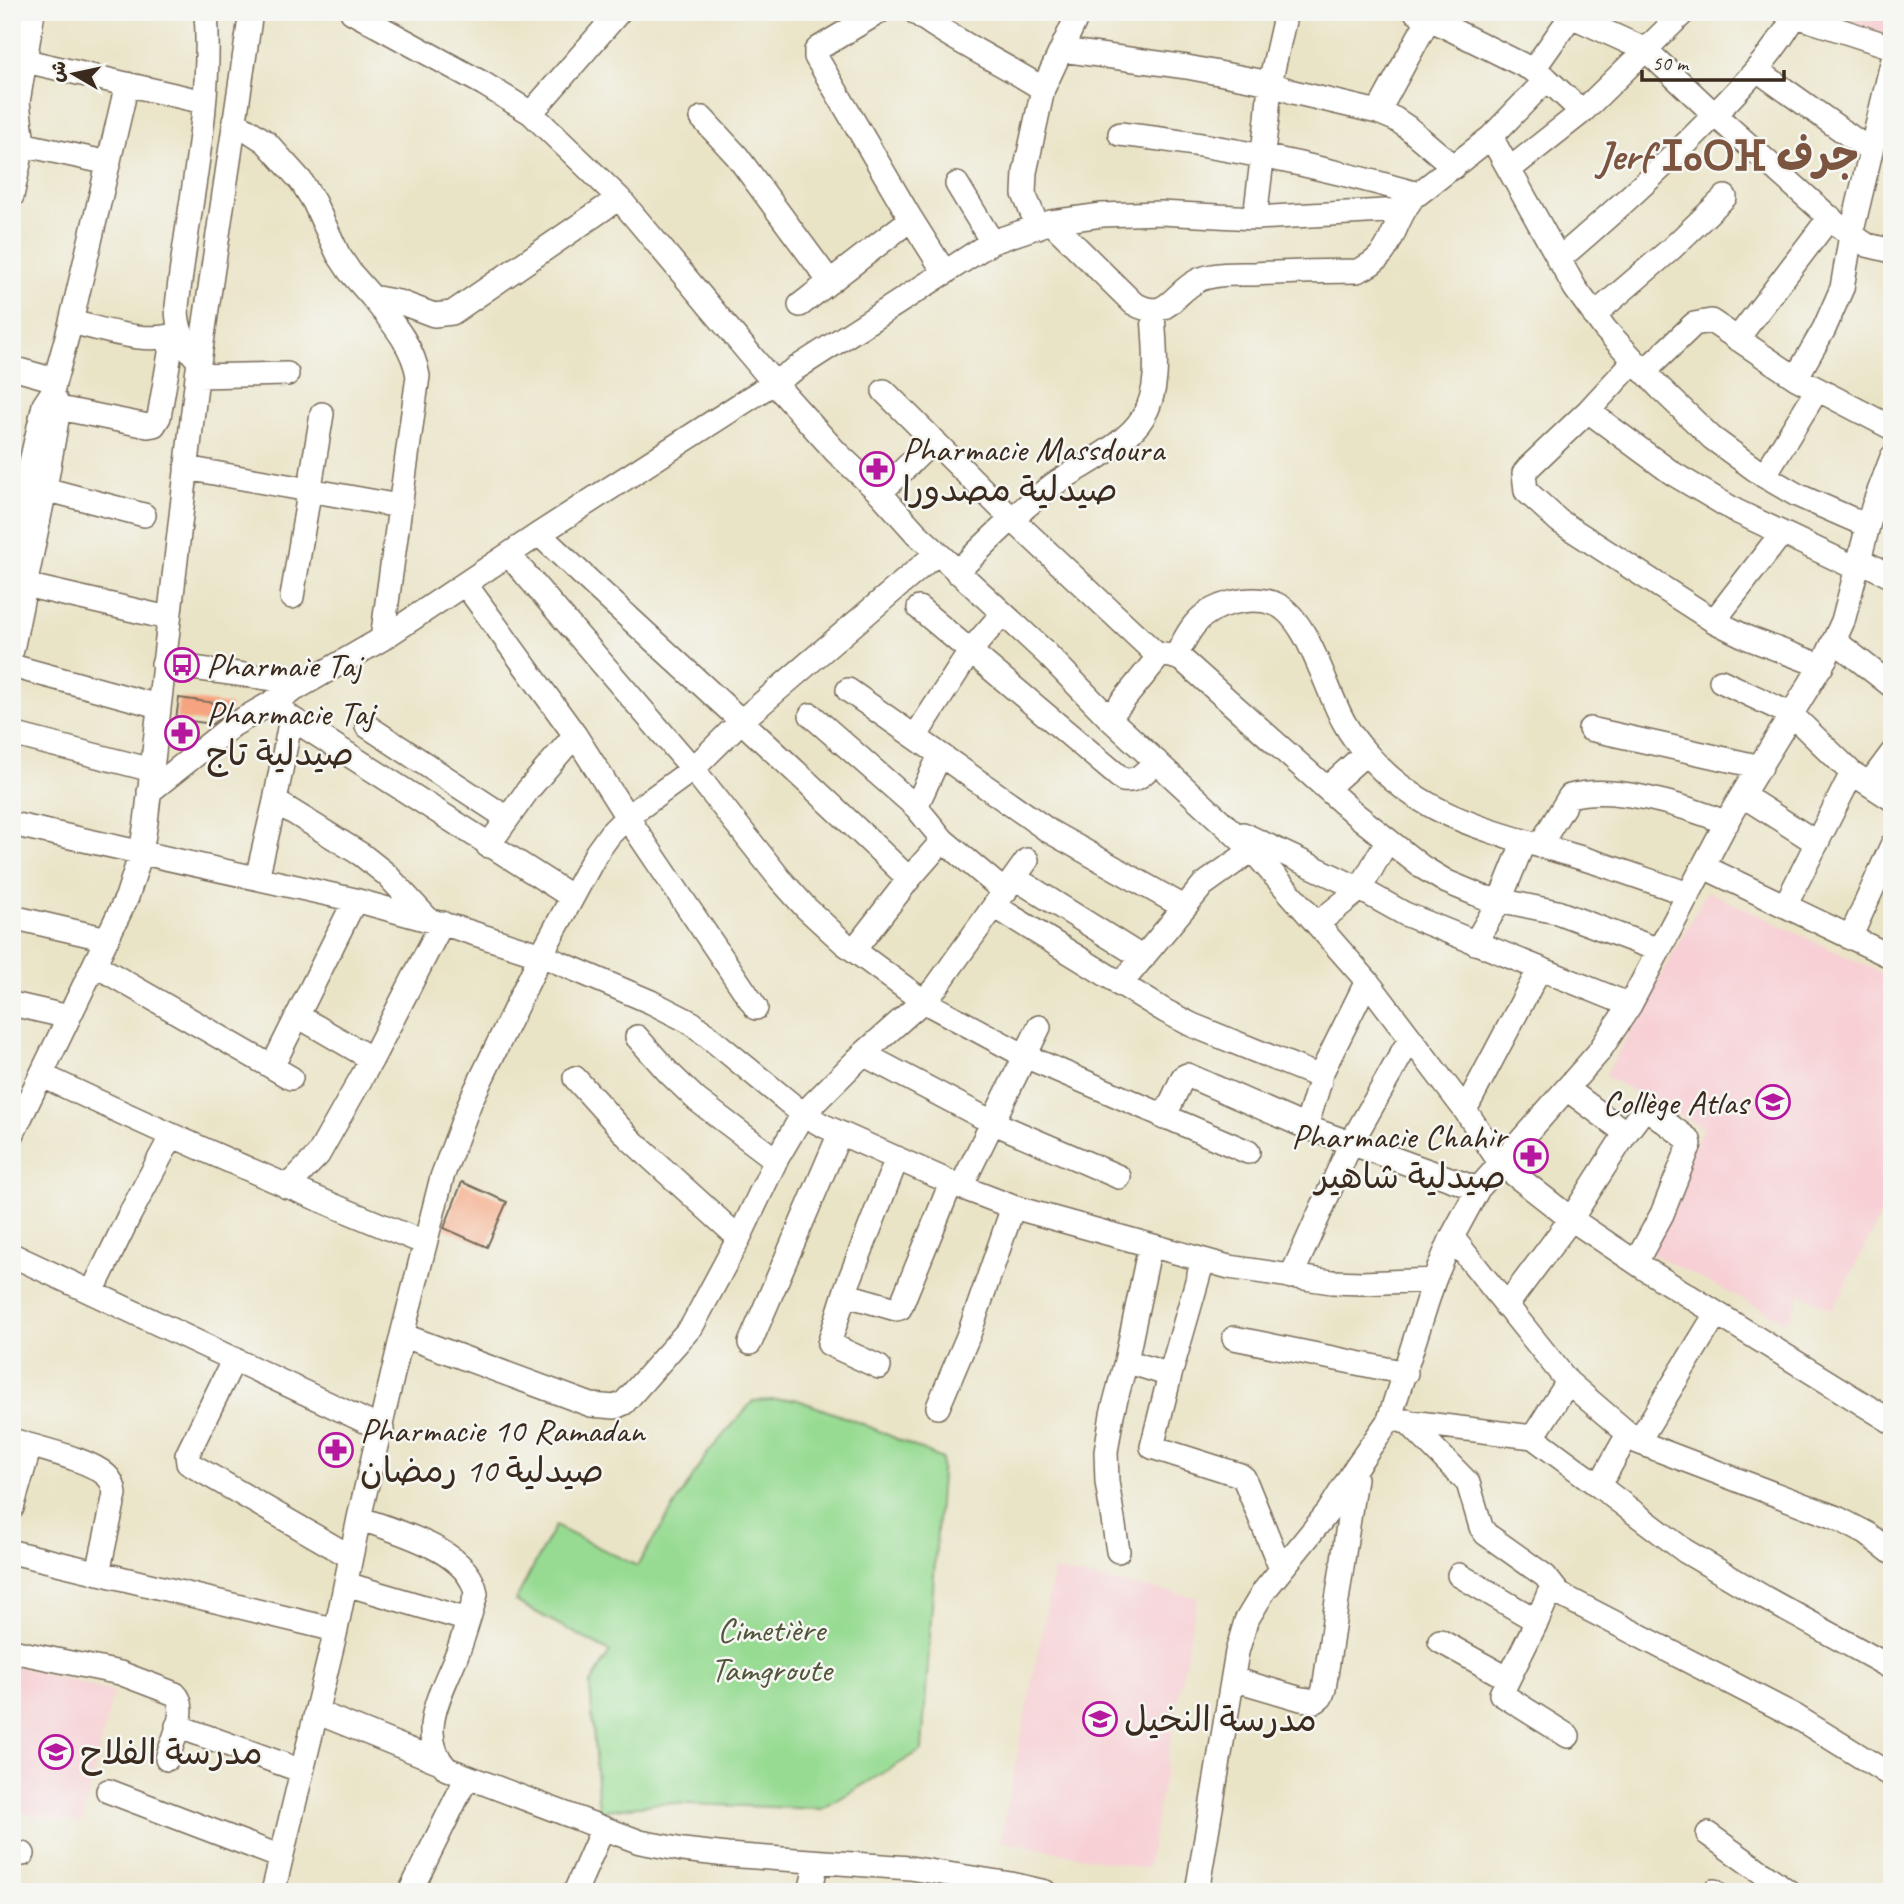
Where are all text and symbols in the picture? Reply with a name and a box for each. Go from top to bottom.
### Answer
north arrow [38,38,108,108]
scale bar [1642,38,1783,82]
text: 50 m [1652,50,1690,76]
text: ش [45,59,72,84]
district label: Jerf ⵊⴰⵔⴼ جرف [1594,130,1859,183]
place label: Pharmacie Massdoura صيدلية مصدورا [902,427,1166,512]
pharmacy icon: Pharmacie Massdoura صيدلية مصدورا [858,450,896,488]
place label: Pharmaie Taj [206,643,365,688]
bus stop icon: Pharmaie Taj [163,646,201,684]
place label: Pharmacie Taj صيدلية تاج [206,691,378,777]
pharmacy icon: Pharmacie Taj صيدلية تاج [163,714,201,752]
place label: Collège Atlas [1603,1080,1751,1125]
school or university icon: Collège Atlas [1754,1083,1792,1121]
place label: Pharmacie Chahir صيدلية شاهير [1291,1114,1509,1199]
pharmacy icon: Pharmacie Chahir صيدلية شاهير [1512,1137,1550,1175]
place label: Pharmacie 10 Ramadan صيدلية 10 رمضان [360,1408,647,1493]
pharmacy icon: Pharmacie 10 Ramadan صيدلية 10 رمضان [317,1431,355,1469]
park label: Cimetière Tamgroute [710,1607,834,1692]
place label: مدرسة النخيل [1124,1697,1317,1742]
school or university icon: مدرسة النخيل [1081,1700,1119,1738]
place label: مدرسة الفلاح [80,1730,263,1776]
school or university icon: مدرسة الفلاح [37,1733,75,1771]

